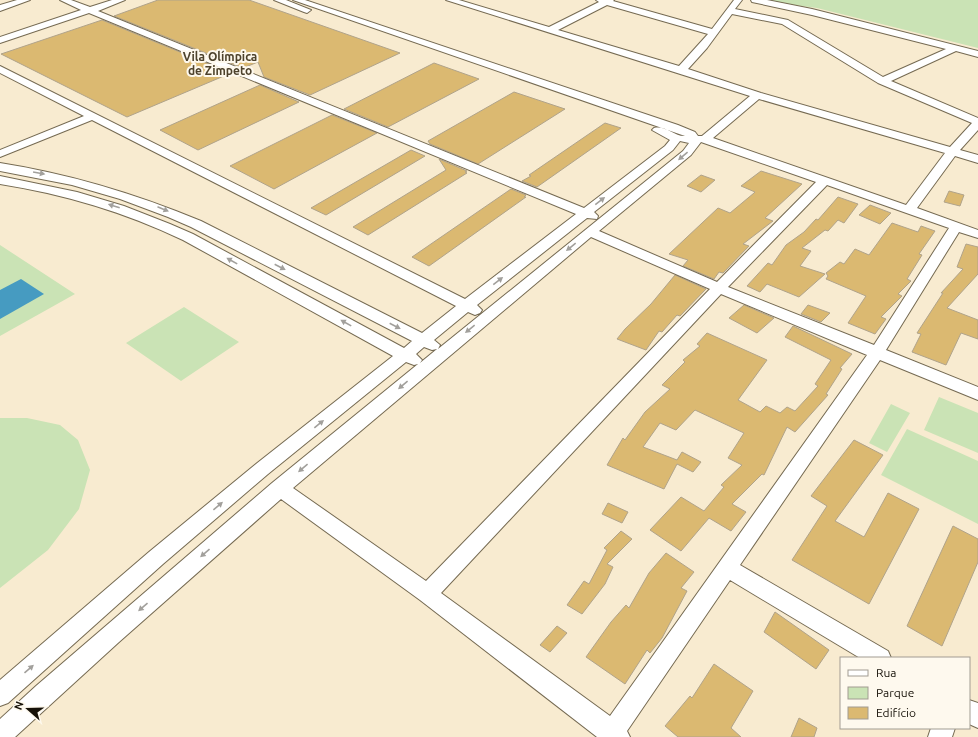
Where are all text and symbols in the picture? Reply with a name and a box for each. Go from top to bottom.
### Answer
district label: Vila Olímpica de Zimpeto [183,50,257,77]
one-way arrow [678,152,688,161]
one-way arrow [32,170,45,176]
one-way arrow [595,197,605,205]
one-way arrow [108,203,120,209]
one-way arrow [157,206,169,213]
one-way arrow [566,243,577,252]
one-way arrow [226,258,237,264]
one-way arrow [274,263,285,270]
one-way arrow [492,277,503,285]
one-way arrow [340,320,352,326]
one-way arrow [390,323,401,329]
one-way arrow [465,325,476,333]
one-way arrow [397,380,408,389]
one-way arrow [313,419,324,428]
one-way arrow [298,464,308,473]
one-way arrow [213,501,223,510]
one-way arrow [199,549,210,558]
one-way arrow [138,602,148,611]
legend [840,657,970,729]
one-way arrow [24,664,35,673]
text: Rua [876,666,897,679]
text: Parque [876,686,914,699]
north arrow [8,689,48,729]
text: N [12,700,26,711]
text: Edifício [876,706,916,719]

